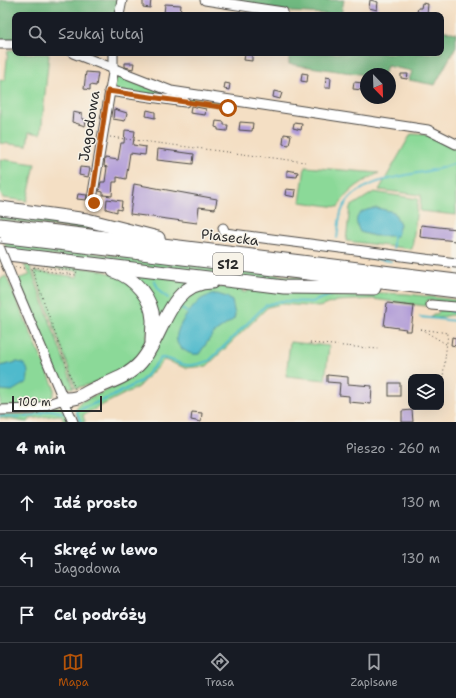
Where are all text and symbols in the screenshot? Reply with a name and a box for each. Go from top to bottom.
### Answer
search box [12,12,444,56]
icon: search [26,23,48,45]
text: Szukaj tutaj [58,24,144,44]
north arrow [360,68,396,104]
street label: Jagodowa [75,89,104,163]
route start [219,99,237,117]
route end [85,194,103,212]
street label: Piasecka [200,225,260,250]
road number: S12 [213,253,243,275]
map controls [408,374,444,410]
button: layers [408,374,444,410]
scale bar [12,394,102,413]
text: 100 m [18,395,51,410]
text: 4 min [16,437,66,459]
text: Pieszo · 260 m [346,440,440,457]
icon: ahead [16,492,38,514]
text: Idź prosto [54,493,138,513]
text: 130 m [402,494,440,511]
text: Skręć w lewo [54,540,158,560]
icon: left [16,548,38,570]
text: 130 m [402,550,440,567]
text: Jagodowa [54,560,120,577]
icon: arrive [16,604,38,626]
text: Cel podróży [54,605,146,625]
tab: Mapa [58,651,89,690]
tab: Trasa [205,651,234,690]
tab: Zapisane [351,651,398,690]

